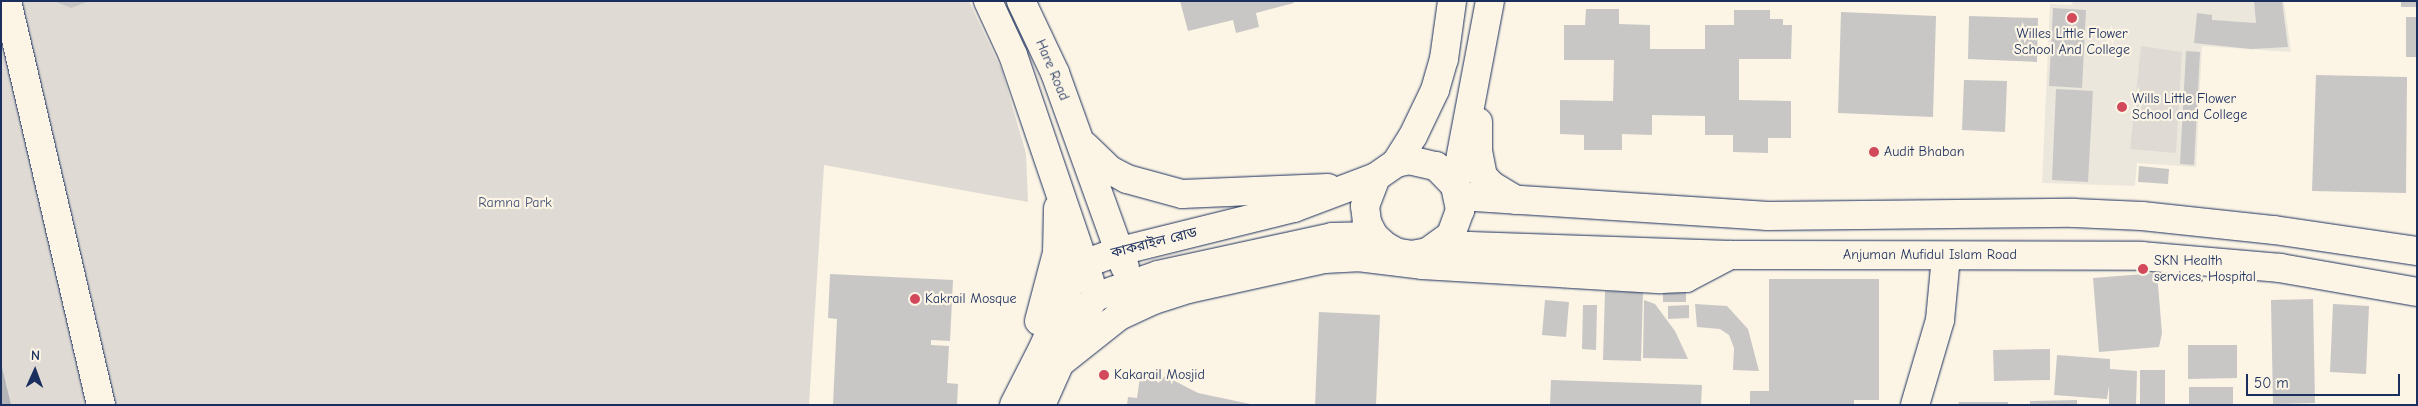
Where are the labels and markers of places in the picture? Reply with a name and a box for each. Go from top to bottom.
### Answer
marker: Willes Little Flower School And College [2066,12,2078,24]
place label: Willes Little Flower School And College [2014,26,2130,58]
place label: Wills Little Flower School and College [2132,91,2247,124]
marker: Wills Little Flower School and College [2116,101,2128,113]
place label: Audit Bhaban [1884,144,1964,160]
marker: Audit Bhaban [1868,146,1880,158]
place label: SKN Health services, Hospital [2154,253,2256,286]
marker: SKN Health services, Hospital [2136,262,2150,276]
place label: Kakrail Mosque [925,291,1016,307]
marker: Kakrail Mosque [909,293,921,305]
place label: Kakarail Mosjid [1114,367,1205,383]
marker: Kakarail Mosjid [1098,369,1110,381]

